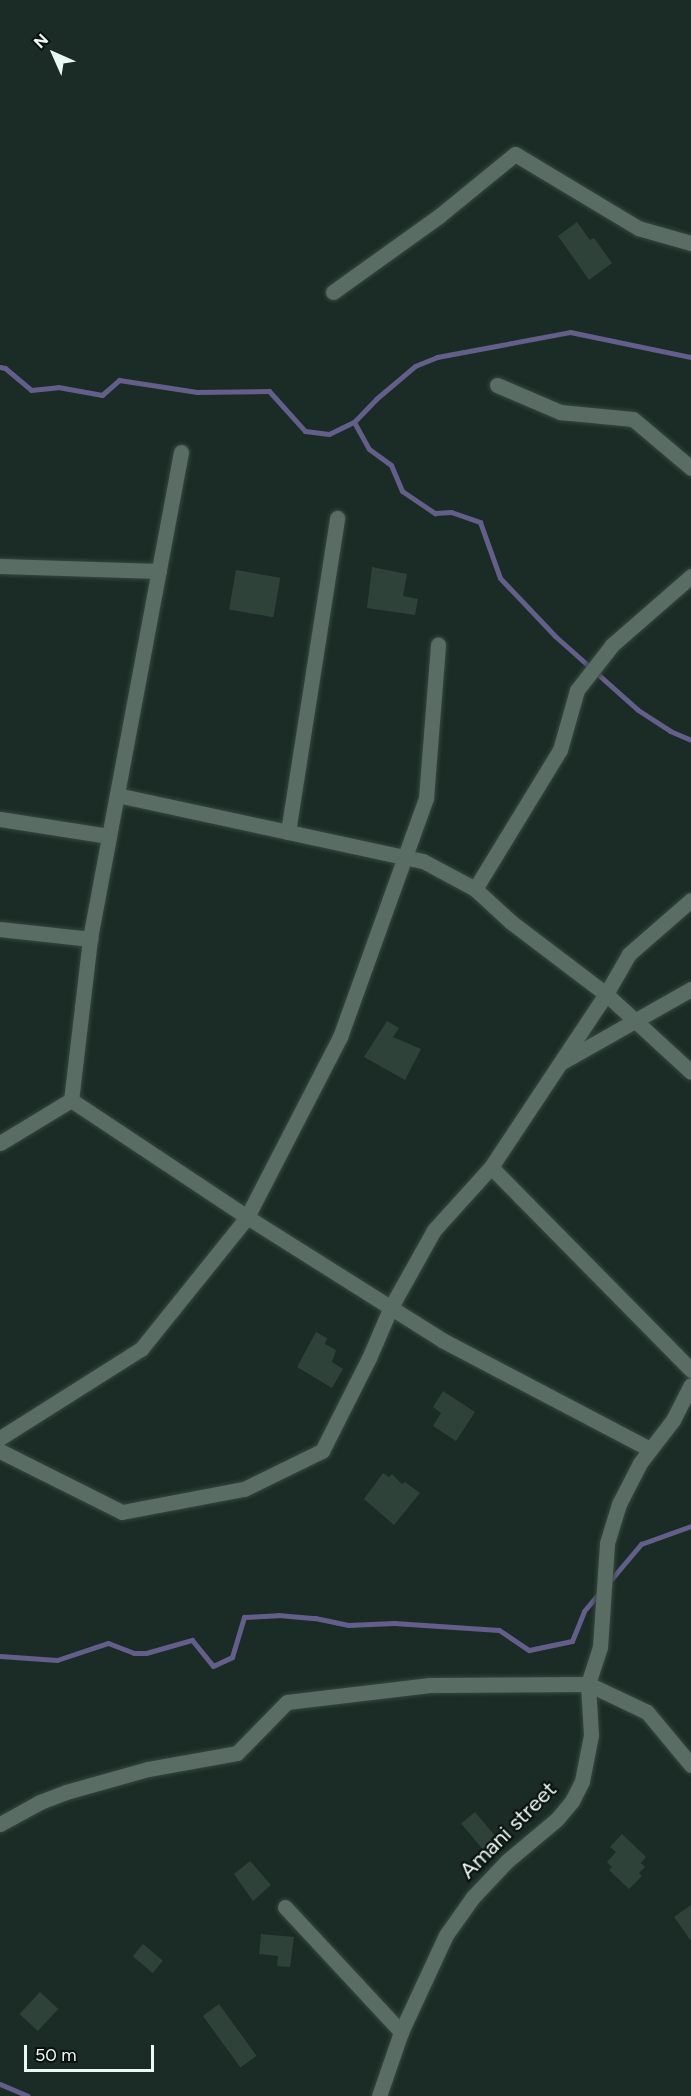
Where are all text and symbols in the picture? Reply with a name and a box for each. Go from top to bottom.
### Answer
north arrow [24,24,84,84]
text: N [30,30,52,52]
street label: Amani street [454,1776,562,1884]
scale bar [27,2033,158,2071]
text: 50 m [35,2044,77,2066]

